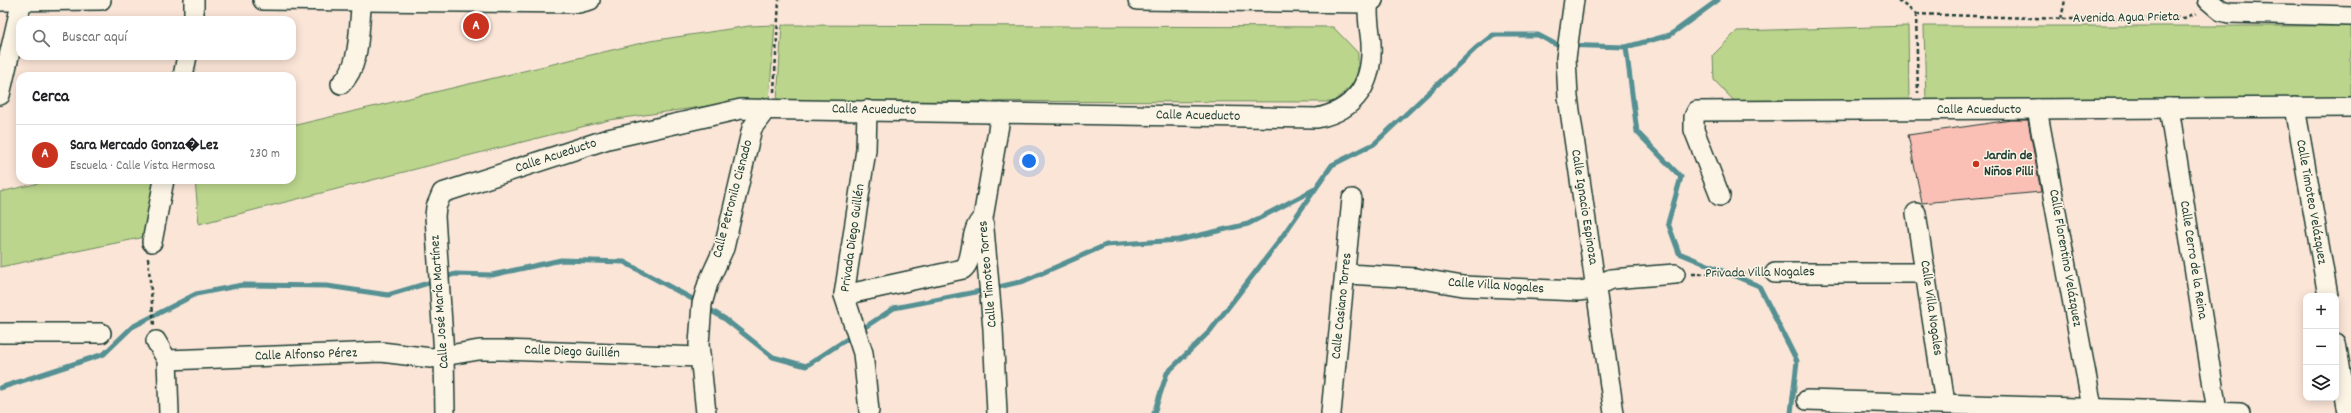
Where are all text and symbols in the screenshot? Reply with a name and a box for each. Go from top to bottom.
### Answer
street label: Avenida Agua Prieta [2073,7,2180,29]
pin: A [463,11,489,41]
search box [16,16,296,60]
icon: search [30,27,52,49]
text: Buscar aquí [62,27,127,49]
text: Cerca [32,86,69,110]
street label: Calle Acueducto [832,99,916,121]
street label: Calle Acueducto [1937,100,2021,120]
street label: Calle Acueducto [1156,105,1240,127]
street label: Calle Acueducto [513,133,599,179]
text: Sara Mercado Gonza�Lez [70,135,218,157]
street label: Calle Petronilo Cisnado [708,138,758,260]
street label: Calle Timoteo Velázquez [2290,138,2332,267]
text: A [41,145,49,164]
text: 230 m [250,145,280,164]
place label: Jardin de Niños Pilli [1984,146,2034,182]
street label: Calle Ignacio Espinoza [1565,148,1603,267]
your location [1019,151,1039,171]
text: Escuela · Calle Vista Hermosa [70,157,215,176]
marker: Jardin de Niños Pilli [1971,159,1981,169]
street label: Privada Diego Guillén [835,183,871,293]
street label: Calle Florentino Velázquez [2043,188,2087,329]
street label: Calle Cerro de la Reina [2174,199,2212,321]
street label: Calle Timoteo Torres [973,220,1003,328]
street label: Calle José María Martínez [425,234,455,370]
street label: Calle Casiano Torres [1326,252,1358,360]
street label: Calle Villa Nogales [1914,259,1948,357]
street label: Privada Villa Nogales [1705,262,1815,284]
street label: Calle Villa Nogales [1447,273,1545,299]
map controls [2303,293,2339,401]
button: + [2303,293,2339,329]
button: − [2303,329,2339,365]
street label: Calle Diego Guillén [524,340,620,364]
street label: Calle Alfonso Pérez [254,343,358,367]
button: layers [2303,365,2339,401]

